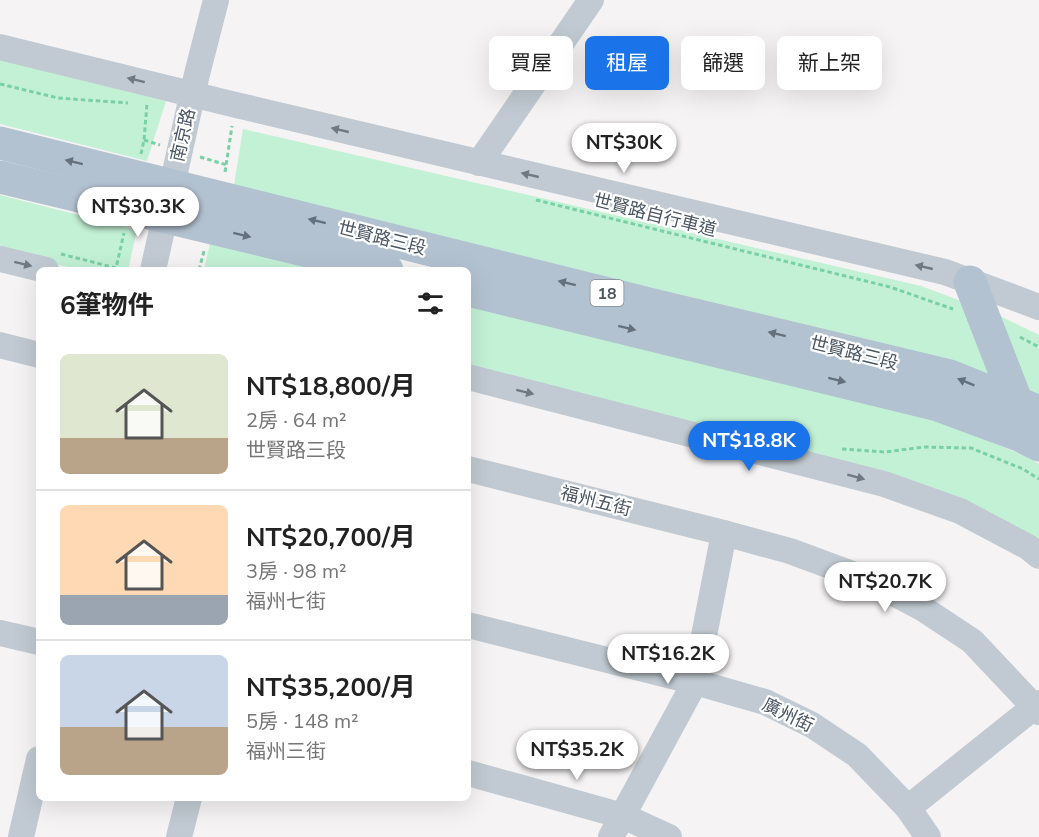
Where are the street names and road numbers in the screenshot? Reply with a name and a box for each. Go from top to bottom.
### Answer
street label: 南京路 [165,106,201,164]
street label: 世賢路自行車道 [591,188,719,242]
street label: 世賢路三段 [335,215,429,261]
road number: 18 [590,280,624,306]
street label: 世賢路三段 [807,330,901,376]
street label: 福州五街 [558,481,634,521]
street label: 廣州街 [758,692,818,738]

